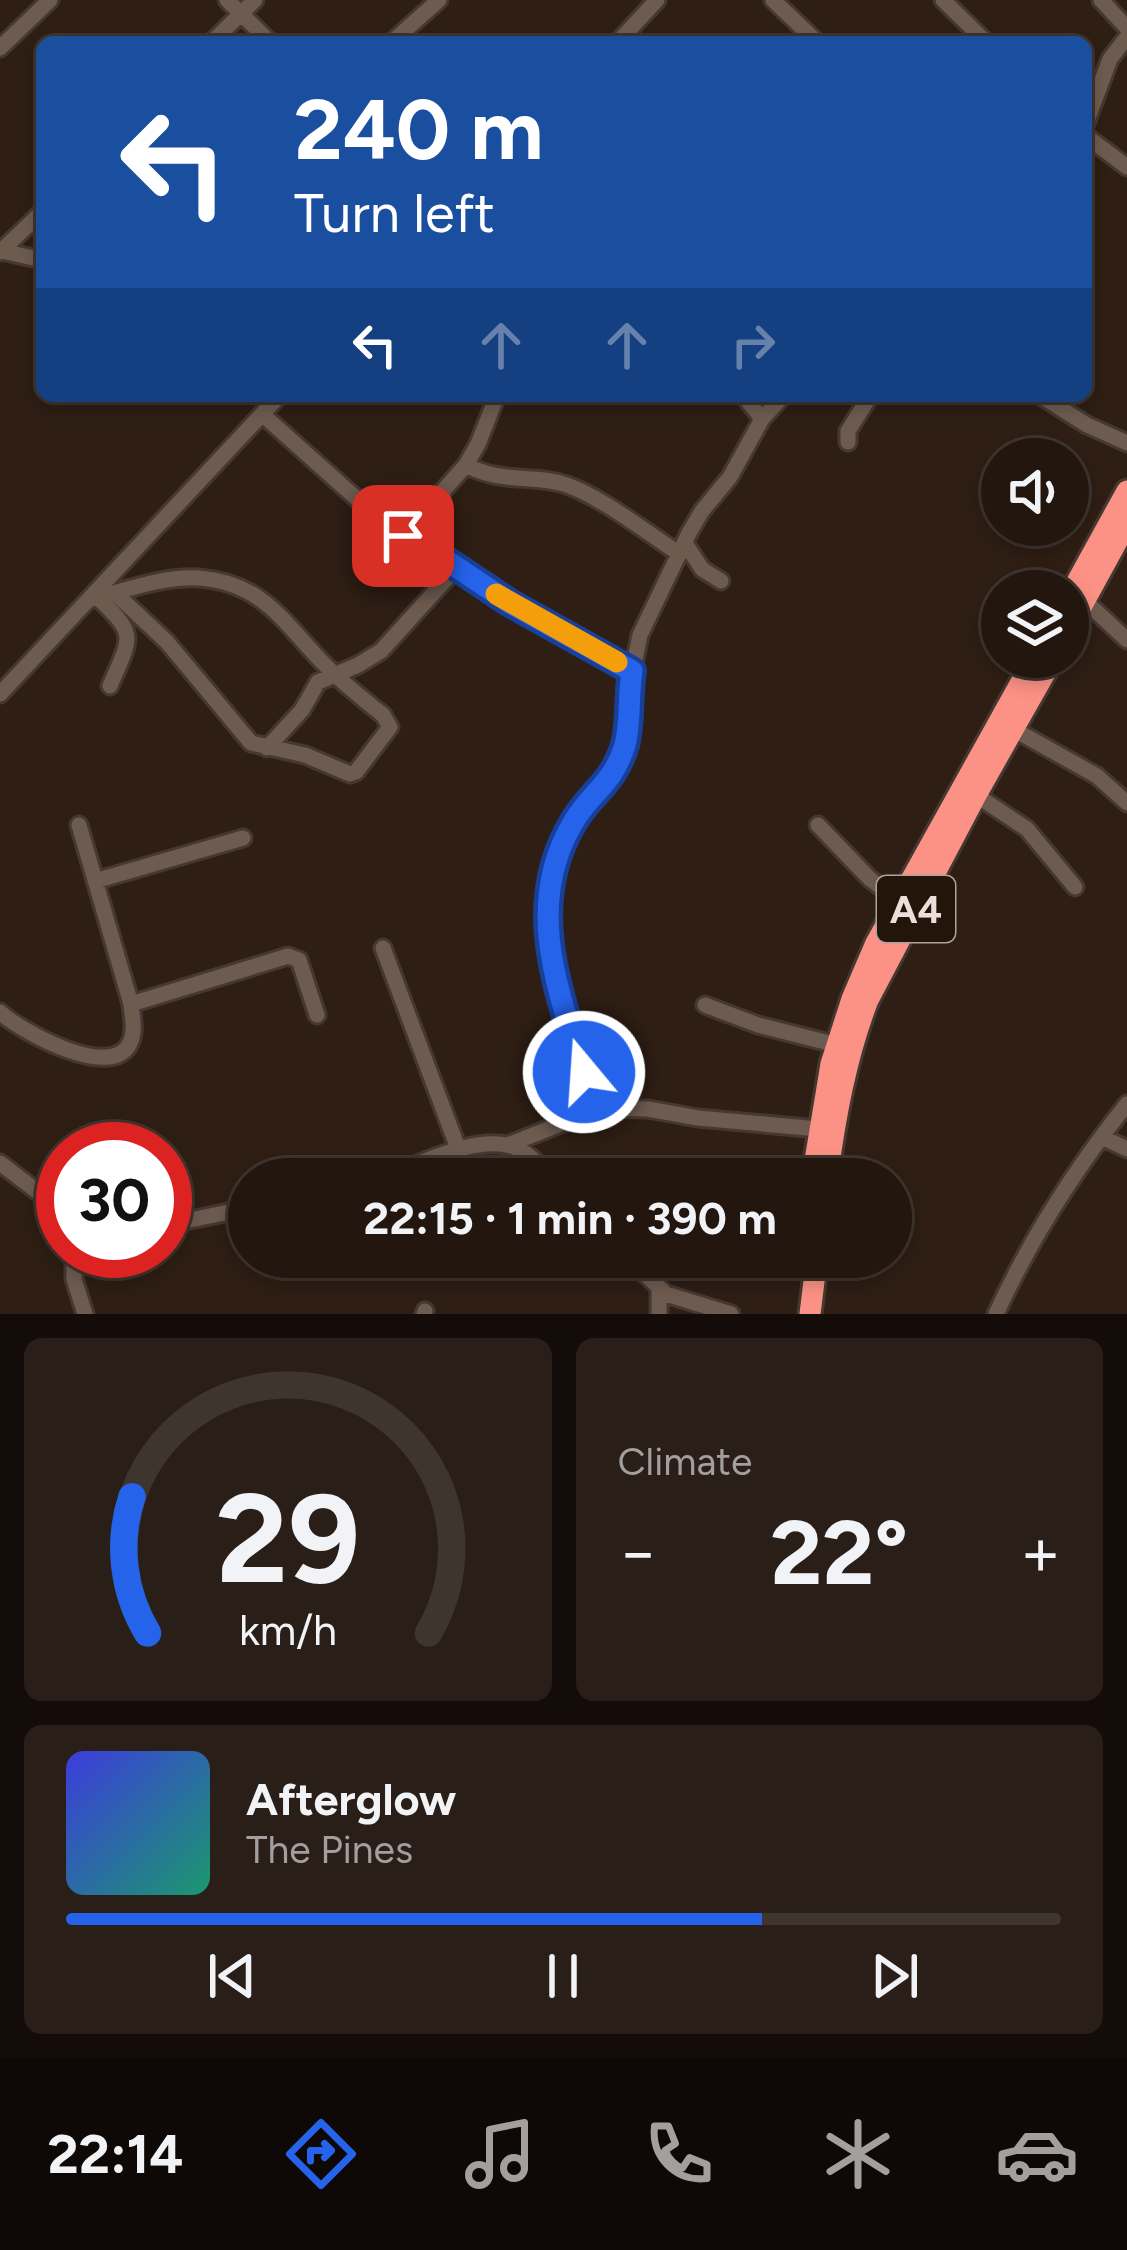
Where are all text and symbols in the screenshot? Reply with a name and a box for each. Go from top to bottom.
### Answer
text: 240 m [294,79,543,180]
icon: left [96,84,252,240]
text: Turn left [294,181,495,246]
icon: left [342,312,408,378]
icon: ahead [468,312,534,378]
icon: ahead [594,312,660,378]
icon: right [720,312,786,378]
map controls [981,438,1089,678]
button: sound [981,438,1089,546]
pin [352,485,454,587]
icon: arrive [370,503,436,569]
button: layers [981,570,1089,678]
road number: A4 [877,876,955,942]
position arrow [521,1009,647,1135]
speed limit sign: 30 [36,1122,192,1278]
text: 22:15 · 1 min · 390 m [363,1191,777,1245]
text: Climate [618,1438,752,1485]
text: 29 [215,1463,360,1613]
text: 22° [770,1498,908,1607]
text: − [618,1512,659,1592]
text: + [1020,1512,1061,1592]
text: km/h [239,1603,337,1655]
text: Afterglow [246,1772,456,1826]
text: The Pines [246,1826,413,1873]
icon: previous [199,1943,265,2009]
icon: pause [530,1943,596,2009]
icon: next [862,1943,928,2009]
icon: directions [279,2112,363,2196]
icon: music [458,2112,542,2196]
icon: phone [637,2112,721,2196]
icon: climate [816,2112,900,2196]
icon: car [995,2112,1079,2196]
text: 22:14 [48,2122,183,2187]

